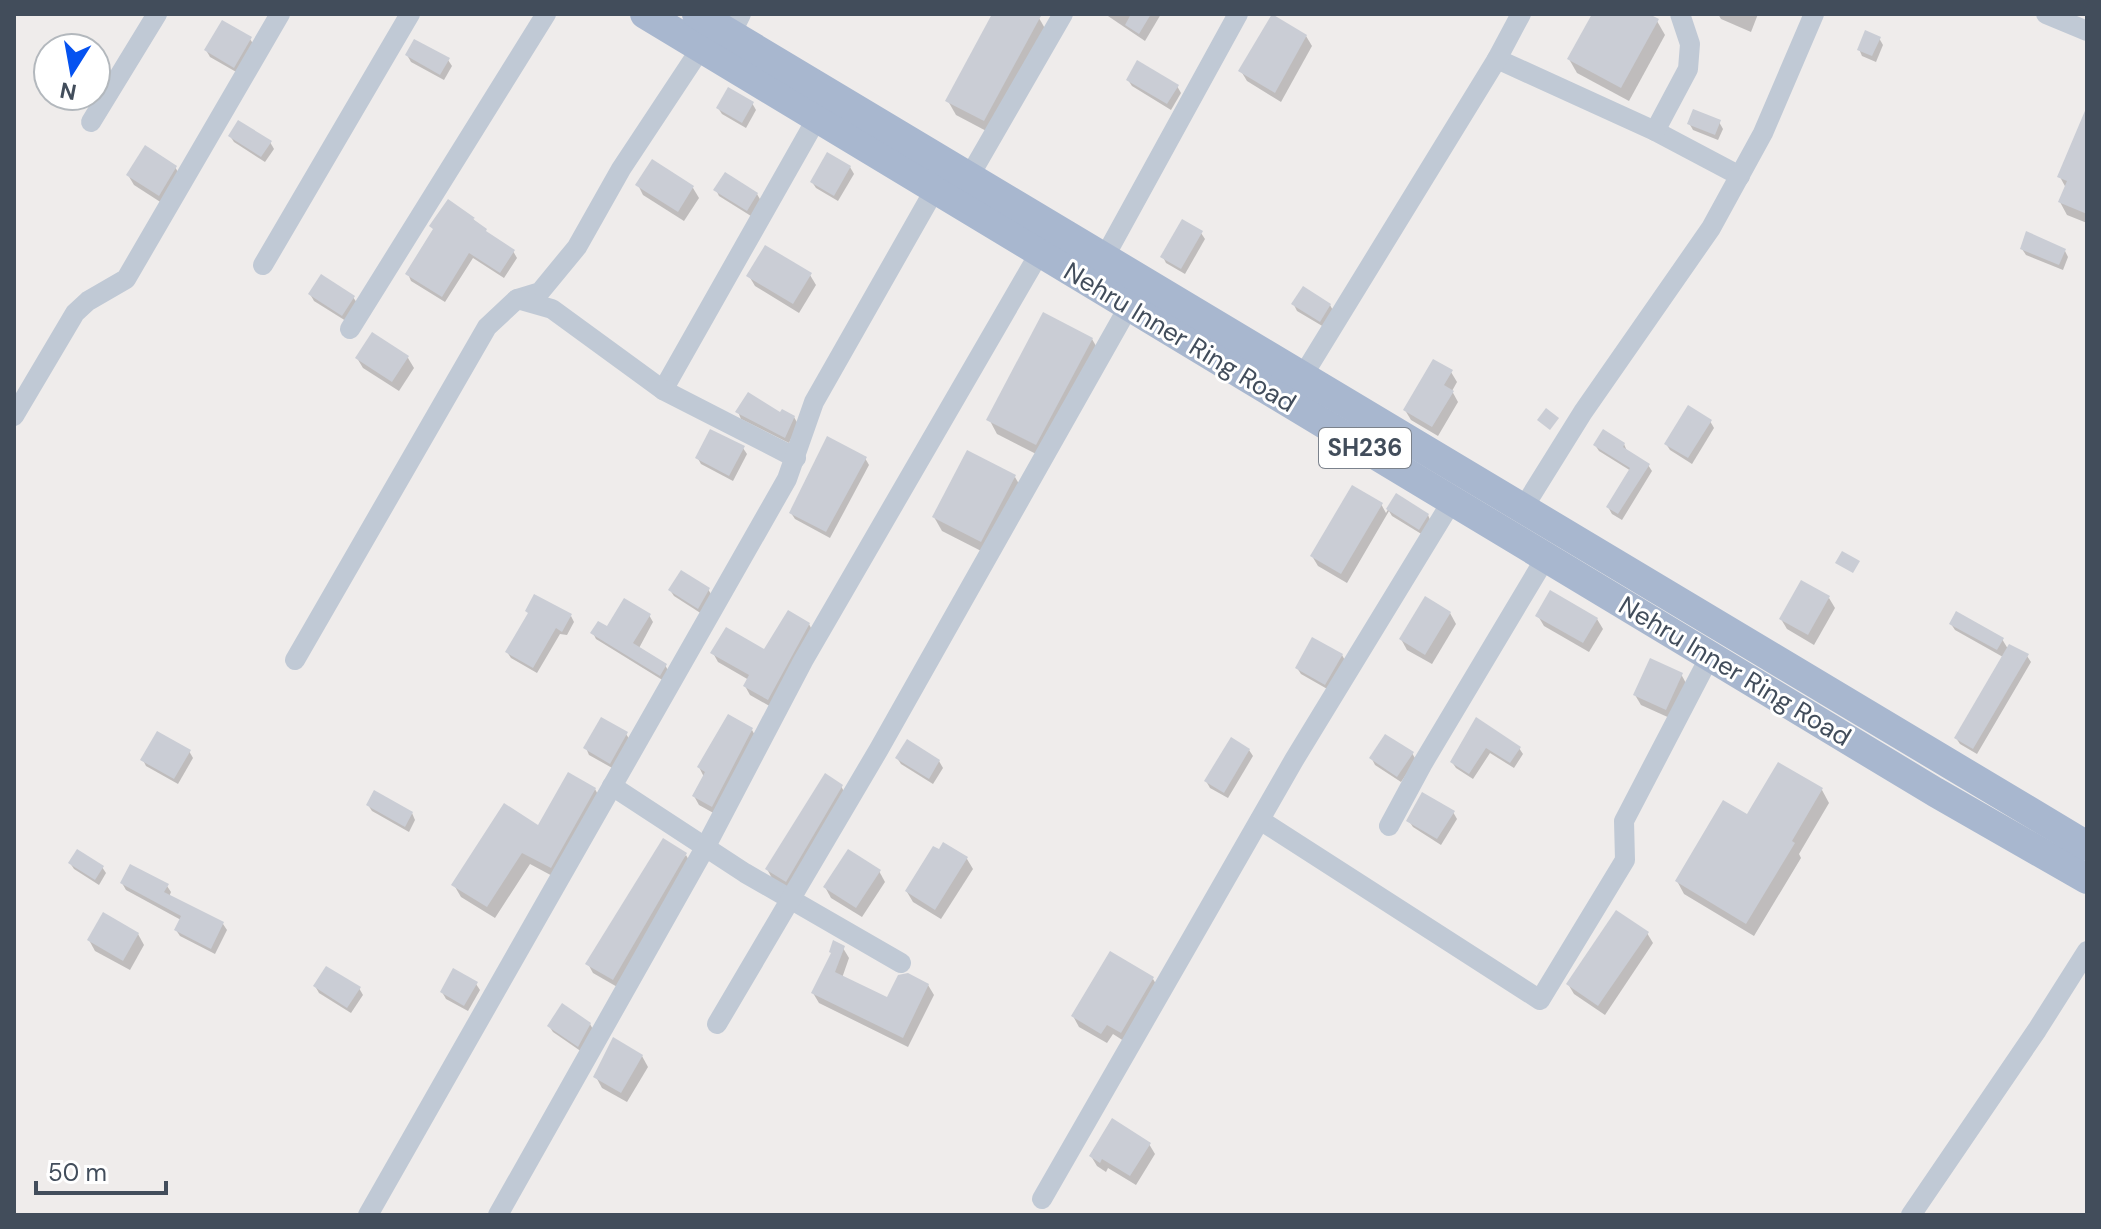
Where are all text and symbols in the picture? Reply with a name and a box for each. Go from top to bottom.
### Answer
north arrow [32,32,112,112]
text: N [58,75,79,107]
street label: Nehru Inner Ring Road [1058,254,1302,420]
road number: SH236 [1319,428,1411,468]
street label: Nehru Inner Ring Road [1613,588,1857,754]
scale bar [36,1145,166,1195]
text: 50 m [48,1157,107,1188]

